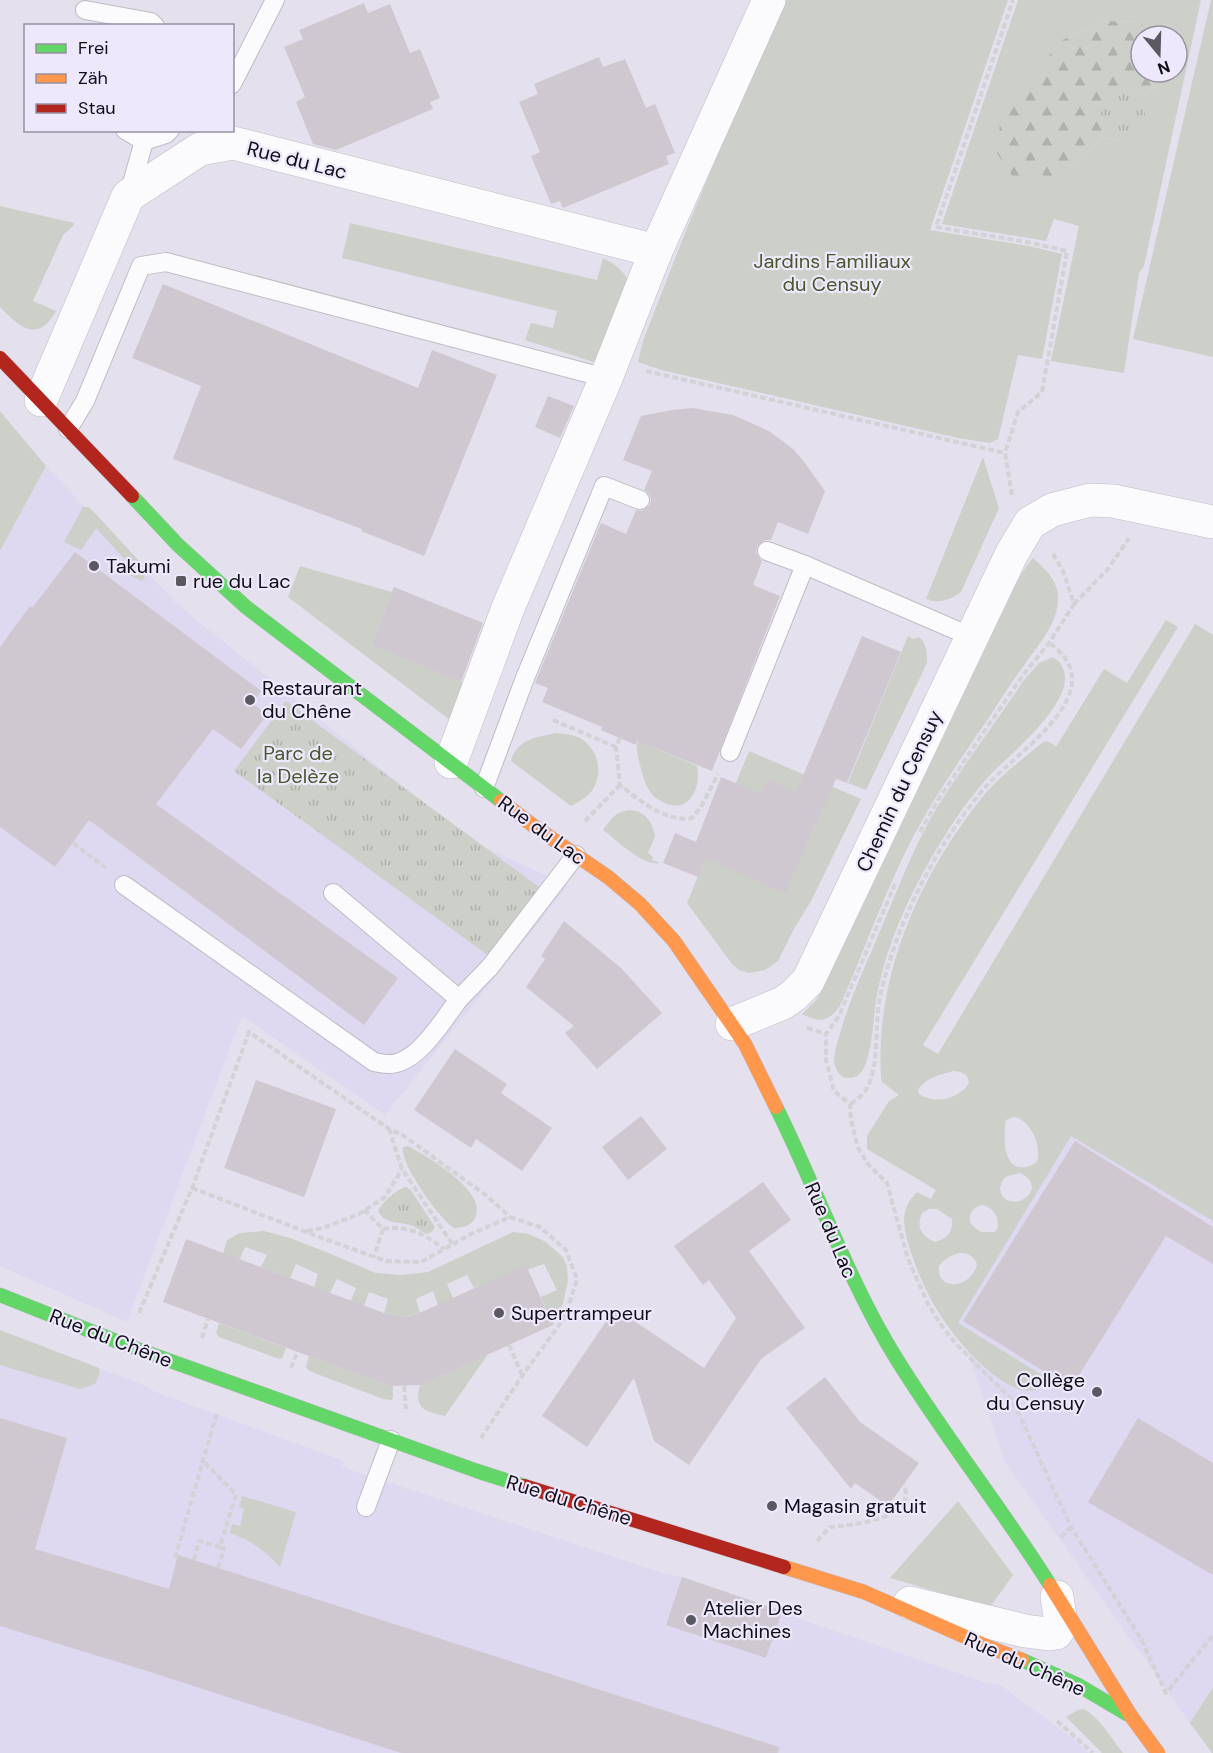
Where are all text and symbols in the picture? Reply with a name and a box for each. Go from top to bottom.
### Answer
legend [24,24,234,132]
north arrow [1129,24,1189,84]
text: Frei [78,36,109,60]
text: N [1155,56,1173,80]
text: Zäh [78,66,108,90]
text: Stau [78,96,116,120]
street label: Rue du Lac [244,135,350,185]
park label: Jardins Familiaux du Censuy [753,248,911,297]
place label: Takumi [106,553,171,579]
marker: Takumi [87,559,101,573]
place label: rue du Lac [193,568,291,594]
marker: rue du Lac [174,574,188,588]
place label: Restaurant du Chêne [262,675,362,724]
marker: Restaurant du Chêne [243,693,257,707]
street label: Chemin du Censuy [850,706,948,876]
park label: Parc de la Delèze [257,740,339,789]
street label: Rue du Lac [493,789,591,871]
street label: Rue du Lac [799,1178,863,1282]
place label: Supertrampeur [511,1300,652,1326]
street label: Rue du Chêne [46,1303,176,1373]
marker: Supertrampeur [492,1306,506,1320]
place label: Collège du Censuy [986,1367,1085,1416]
marker: Collège du Censuy [1090,1385,1104,1399]
street label: Rue du Chêne [503,1469,635,1531]
place label: Magasin gratuit [784,1493,927,1519]
marker: Magasin gratuit [765,1499,779,1513]
place label: Atelier Des Machines [703,1595,803,1644]
marker: Atelier Des Machines [684,1613,698,1627]
street label: Rue du Chêne [961,1626,1089,1702]

